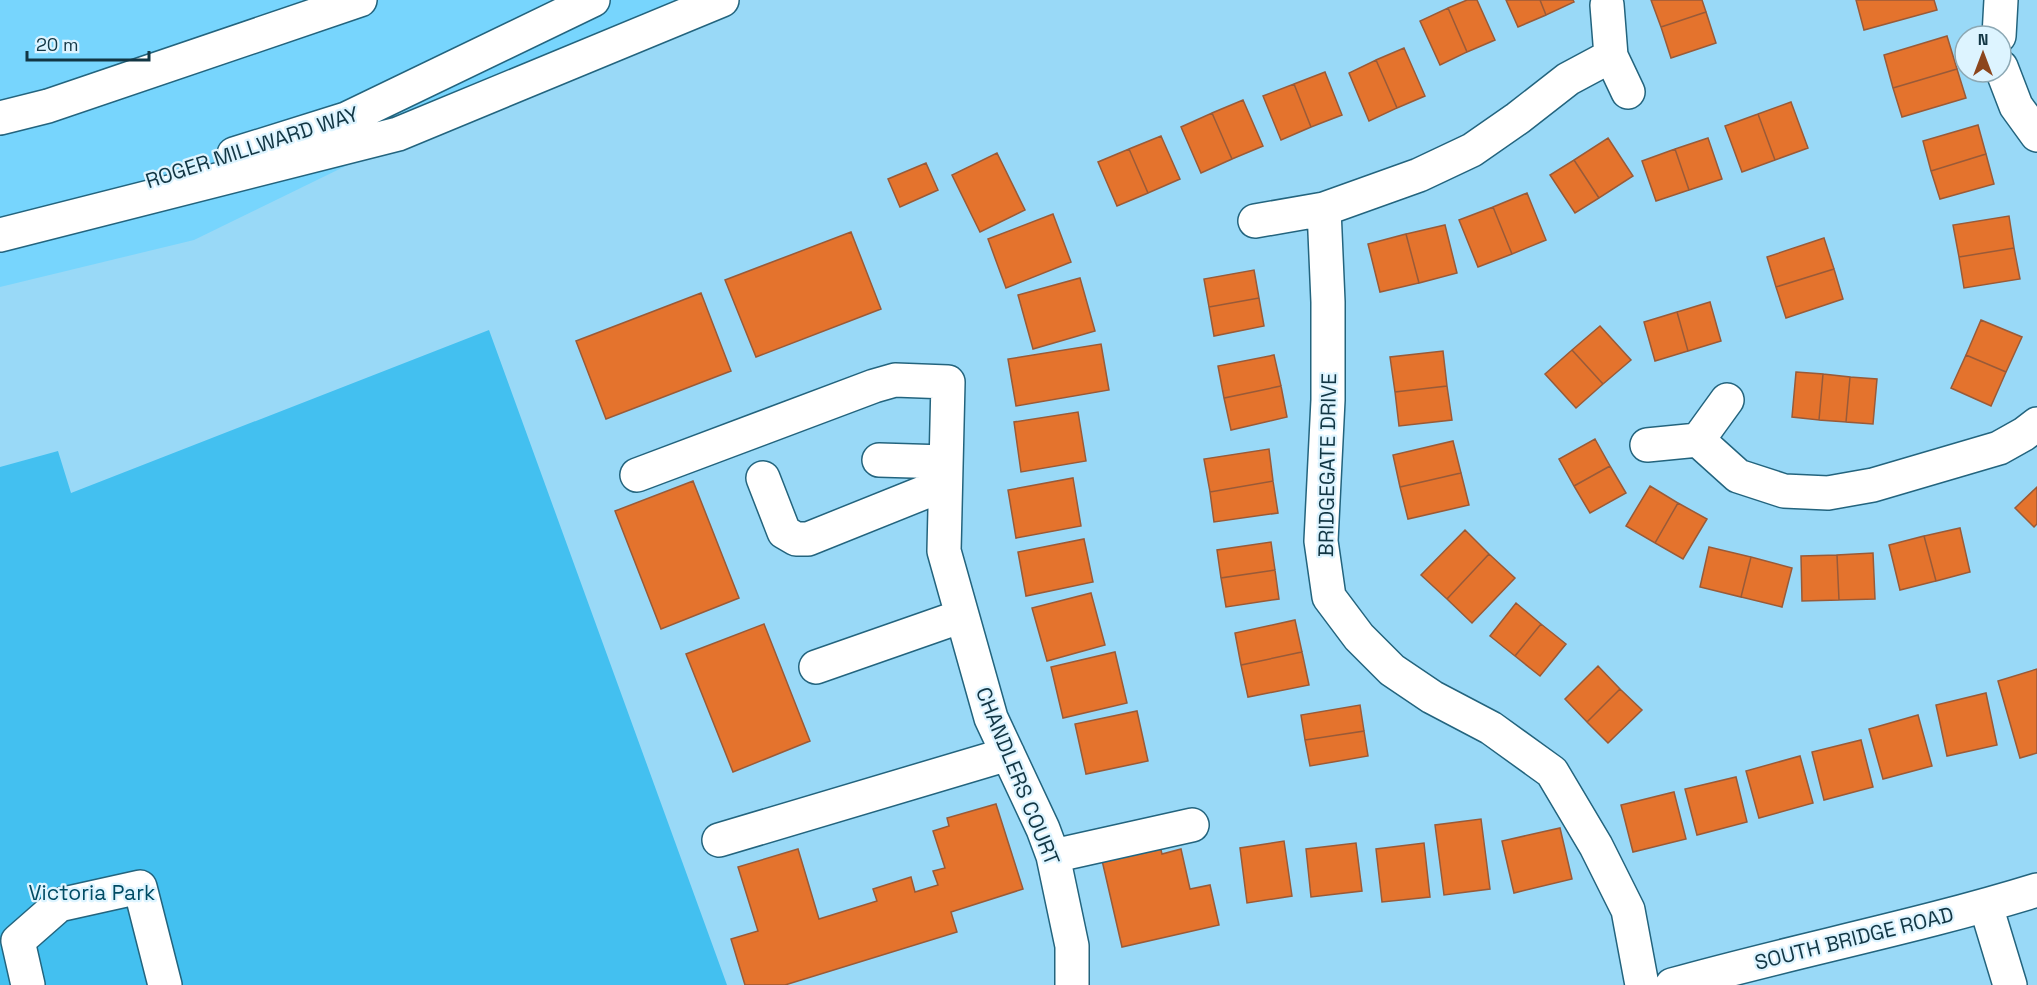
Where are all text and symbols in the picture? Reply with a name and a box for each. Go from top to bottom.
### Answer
scale bar [27,24,148,62]
north arrow [1953,24,2013,84]
text: N [1978,29,1988,50]
text: 20 m [36,33,79,56]
street label: ROGER MILLWARD WAY [142,100,362,194]
street label: BRIDGEGATE DRIVE [1312,373,1342,557]
street label: CHANDLERS COURT [970,683,1066,869]
park label: Victoria Park [29,879,155,906]
street label: SOUTH BRIDGE ROAD [1752,900,1956,976]

